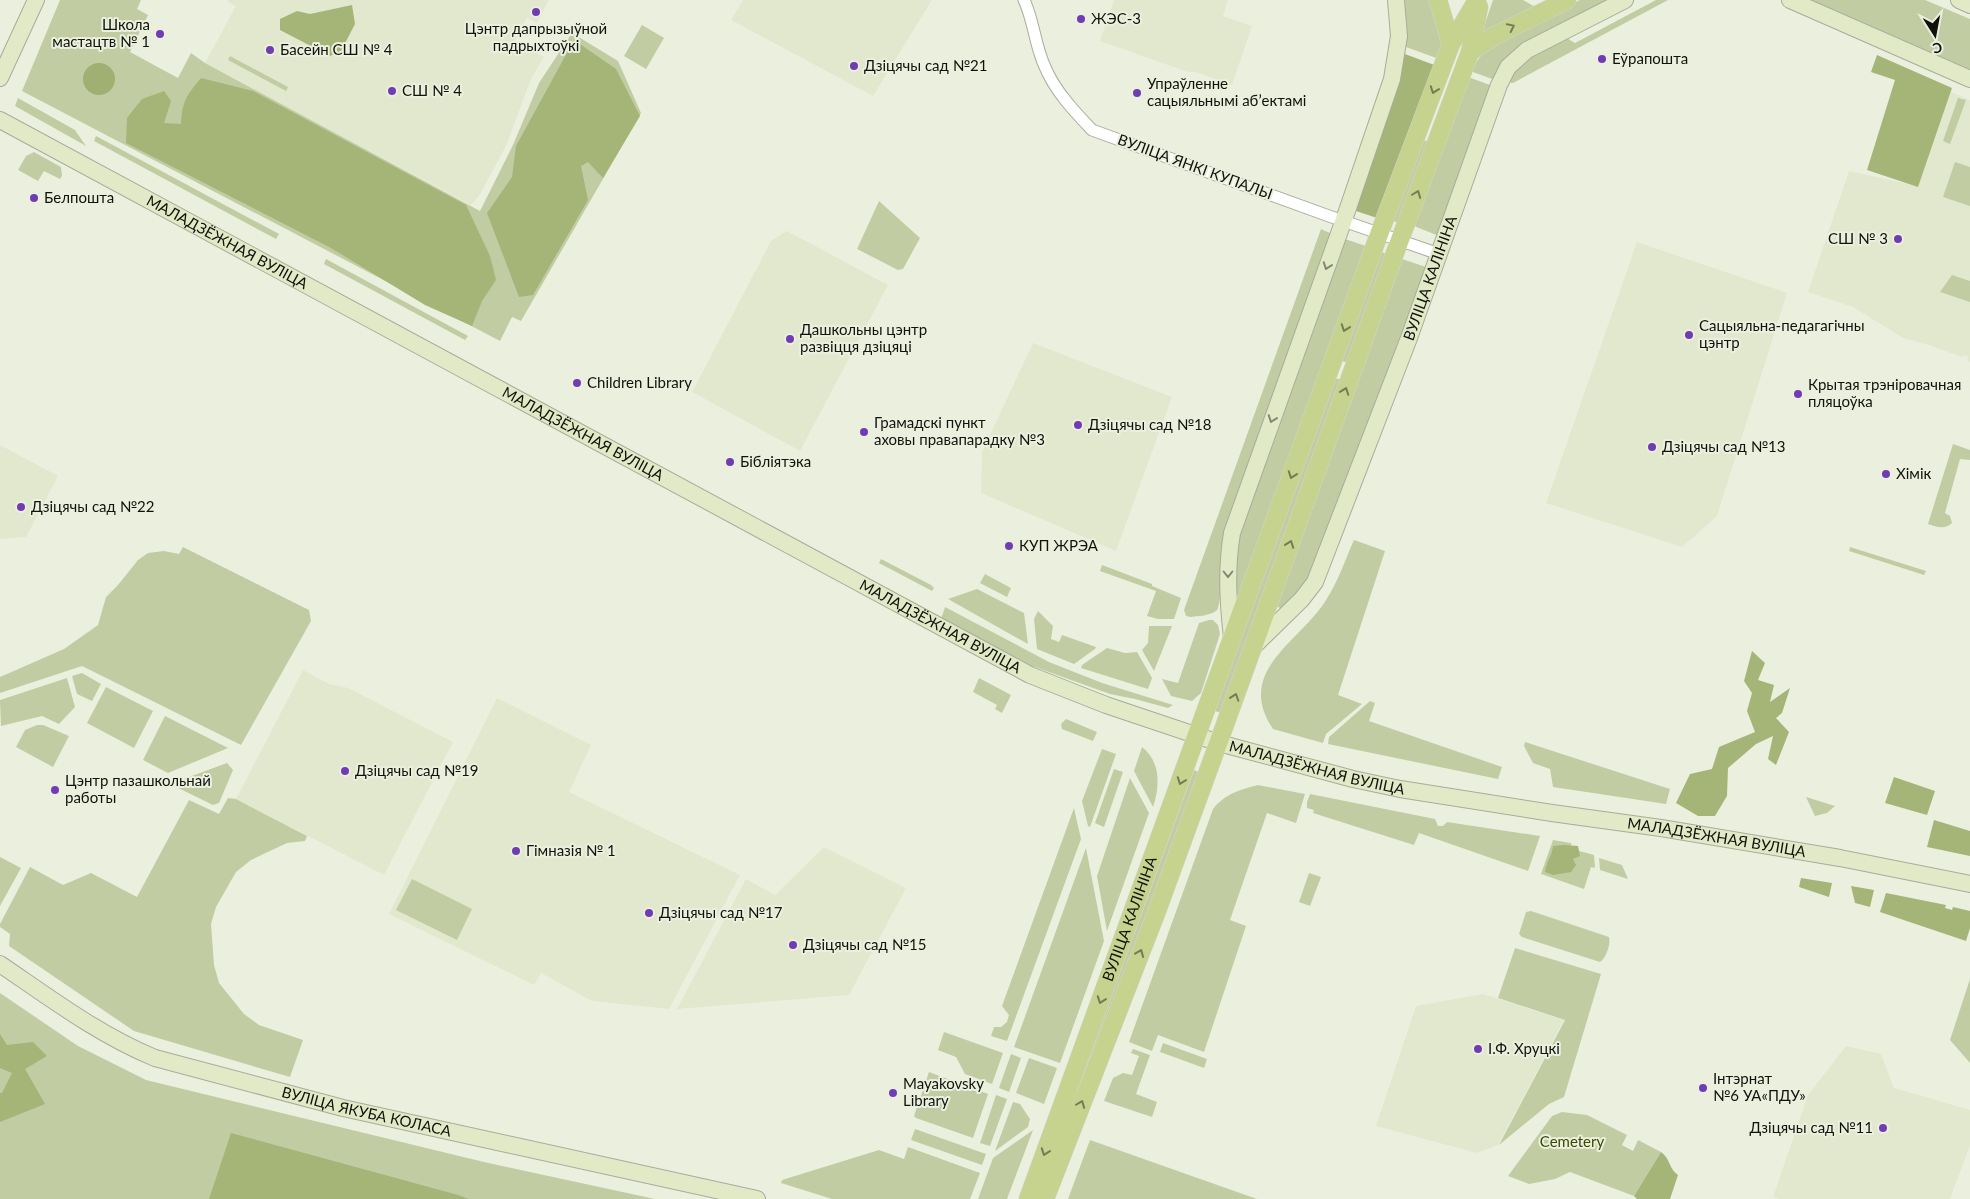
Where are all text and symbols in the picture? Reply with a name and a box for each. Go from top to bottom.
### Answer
marker: Цэнтр дапрызыўной падрыхтоўкі [530,6,542,18]
place label: ЖЭС-3 [1091,9,1141,27]
north arrow [1910,10,1960,60]
marker: ЖЭС-3 [1075,13,1087,25]
place label: Школа мастацтв № 1 [52,15,150,50]
place label: Цэнтр дапрызыўной падрыхтоўкі [465,19,607,54]
one-way arrow [1506,23,1515,33]
marker: Школа мастацтв № 1 [154,28,166,40]
text: С [1931,39,1944,58]
place label: Басейн СШ № 4 [280,40,393,58]
marker: Басейн СШ № 4 [264,44,276,56]
place label: Еўрапошта [1612,49,1688,67]
marker: Еўрапошта [1596,53,1608,65]
place label: Дзіцячы сад №21 [864,56,987,74]
marker: Дзіцячы сад №21 [848,60,860,72]
place label: Упраўленне сацыяльнымі абʼектамі [1147,74,1306,109]
place label: СШ № 4 [402,81,462,99]
marker: СШ № 4 [386,85,398,97]
one-way arrow [1430,85,1440,94]
marker: Упраўленне сацыяльнымі абʼектамі [1131,87,1143,99]
street label: ВУЛІЦА ЯНКІ КУПАЛЫ [1115,130,1275,202]
place label: Белпошта [44,188,114,206]
one-way arrow [1411,190,1421,199]
street label: МАЛАДЗЁЖНАЯ ВУЛІЦА [144,191,312,293]
marker: Белпошта [28,192,40,204]
street label: ВУЛІЦА КАЛІНІНА [1399,212,1460,343]
place label: СШ № 3 [1828,229,1888,247]
marker: СШ № 3 [1892,233,1904,245]
one-way arrow [1323,261,1333,270]
place label: Сацыяльна-педагагічны цэнтр [1699,316,1865,351]
place label: Дашкольны цэнтр развіцця дзіцяці [800,320,927,355]
one-way arrow [1341,323,1351,331]
marker: Сацыяльна-педагагічны цэнтр [1683,329,1695,341]
marker: Дашкольны цэнтр развіцця дзіцяці [784,333,796,345]
place label: Children Library [587,373,692,391]
place label: Крытая трэніровачная пляцоўка [1808,375,1961,410]
marker: Children Library [571,377,583,389]
street label: МАЛАДЗЁЖНАЯ ВУЛІЦА [500,382,668,484]
one-way arrow [1339,387,1349,396]
marker: Крытая трэніровачная пляцоўка [1792,388,1804,400]
place label: Грамадскі пункт аховы правапарадку №3 [874,413,1045,448]
one-way arrow [1268,414,1278,423]
place label: Дзіцячы сад №18 [1088,415,1211,433]
marker: Дзіцячы сад №18 [1072,419,1084,431]
marker: Грамадскі пункт аховы правапарадку №3 [858,426,870,438]
place label: Дзіцячы сад №13 [1662,437,1785,455]
marker: Дзіцячы сад №13 [1646,441,1658,453]
place label: Бібліятэка [740,452,811,470]
marker: Бібліятэка [724,456,736,468]
place label: Хімік [1896,464,1932,482]
marker: Хімік [1880,468,1892,480]
one-way arrow [1288,470,1298,478]
place label: Дзіцячы сад №22 [31,497,154,515]
marker: Дзіцячы сад №22 [15,501,27,513]
place label: КУП ЖРЭА [1019,536,1099,554]
marker: КУП ЖРЭА [1003,540,1015,552]
one-way arrow [1284,540,1294,548]
one-way arrow [1223,570,1233,578]
street label: МАЛАДЗЁЖНАЯ ВУЛІЦА [857,575,1025,677]
one-way arrow [1229,693,1239,701]
street label: МАЛАДЗЁЖНАЯ ВУЛІЦА [1227,736,1407,798]
place label: Дзіцячы сад №19 [355,761,478,779]
marker: Дзіцячы сад №19 [339,765,351,777]
place label: Цэнтр пазашкольнай работы [65,771,211,806]
one-way arrow [1177,777,1187,785]
marker: Цэнтр пазашкольнай работы [49,784,61,796]
street label: МАЛАДЗЁЖНАЯ ВУЛІЦА [1626,813,1808,860]
place label: Гімназія № 1 [526,841,616,859]
marker: Гімназія № 1 [510,845,522,857]
street label: ВУЛІЦА КАЛІНІНА [1098,853,1160,983]
place label: Дзіцячы сад №17 [659,903,783,921]
marker: Дзіцячы сад №17 [643,907,655,919]
place label: Дзіцячы сад №15 [803,935,926,953]
marker: Дзіцячы сад №15 [787,939,799,951]
one-way arrow [1134,949,1145,958]
one-way arrow [1097,995,1107,1004]
place label: І.Ф. Хруцкі [1488,1039,1560,1057]
marker: І.Ф. Хруцкі [1472,1043,1484,1055]
place label: Інтэрнат №6 УА«ПДУ» [1713,1069,1806,1104]
place label: Mayakovsky Library [903,1074,984,1109]
street label: ВУЛІЦА ЯКУБА КОЛАСА [280,1082,454,1140]
marker: Інтэрнат №6 УА«ПДУ» [1697,1082,1709,1094]
marker: Mayakovsky Library [887,1087,899,1099]
one-way arrow [1075,1100,1085,1109]
place label: Дзіцячы сад №11 [1750,1118,1873,1136]
marker: Дзіцячы сад №11 [1877,1122,1889,1134]
park label: Cemetery [1540,1132,1604,1150]
one-way arrow [1041,1147,1051,1156]

